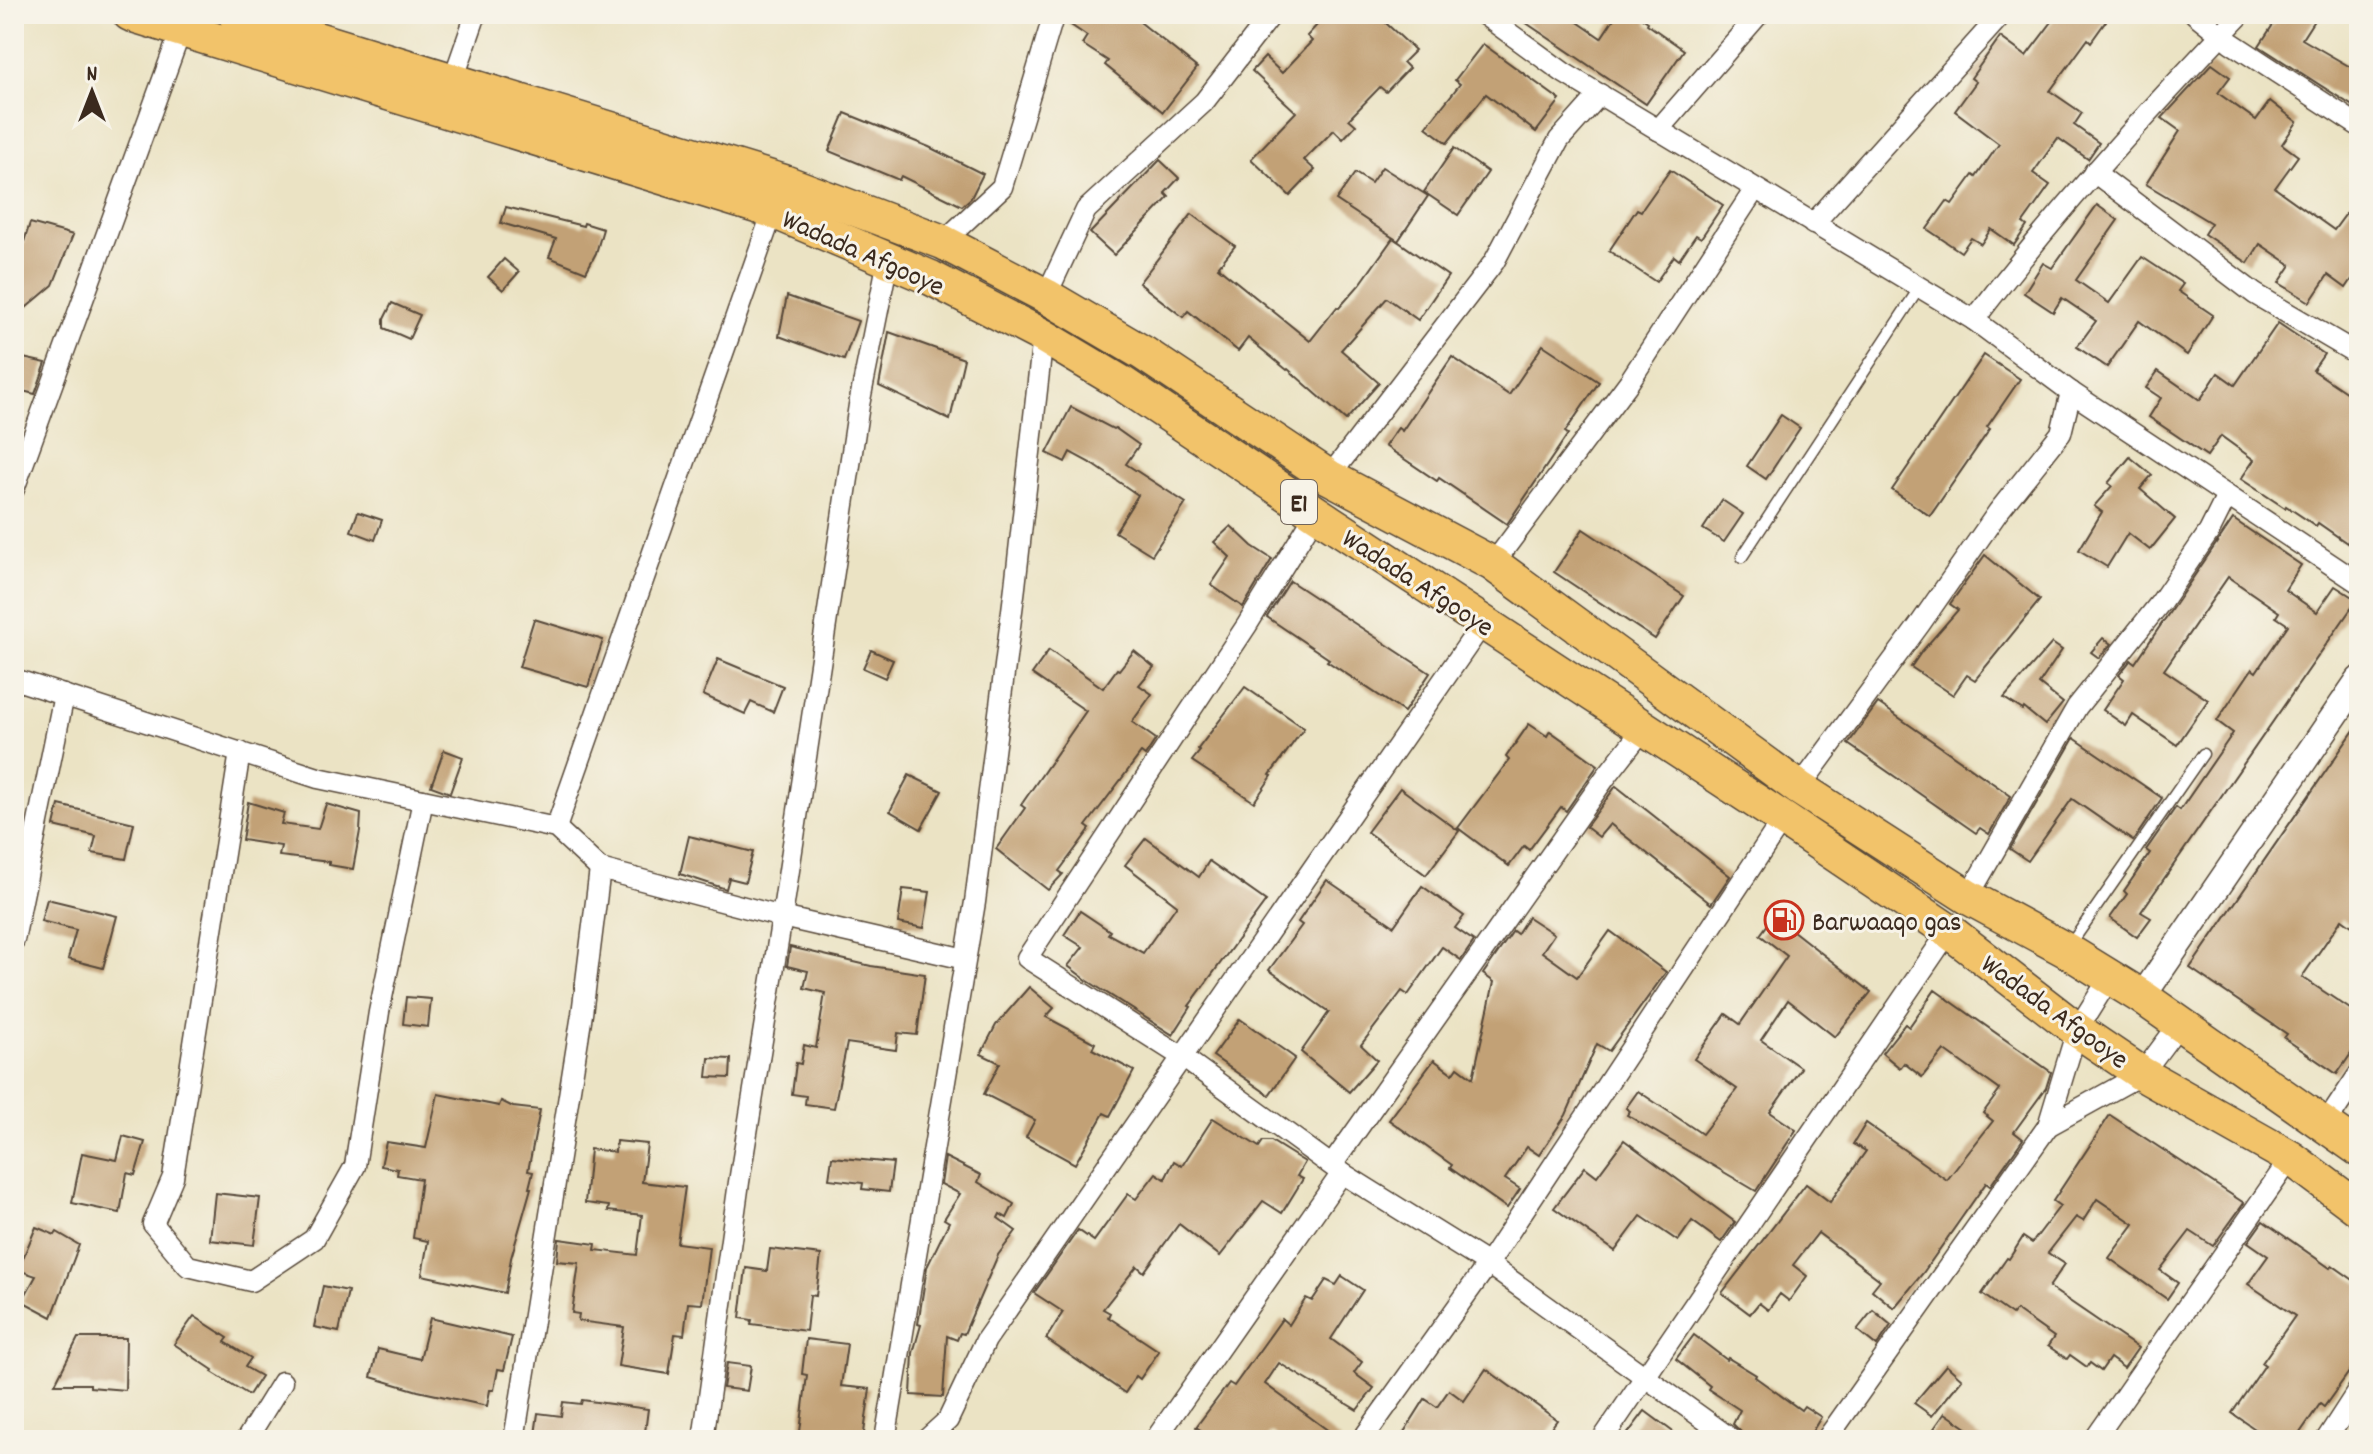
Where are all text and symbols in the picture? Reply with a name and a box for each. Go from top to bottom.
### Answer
north arrow [52,52,132,132]
text: N [87,60,98,91]
street label: Wadada Afgooye [774,202,950,309]
road number: E1 [1281,480,1317,524]
street label: Wadada Afgooye [1332,521,1500,649]
fuel station icon: Barwaaqo gas [1763,899,1805,941]
place label: Barwaaqo gas [1812,905,1962,945]
street label: Wadada Afgooye [1971,947,2135,1081]

